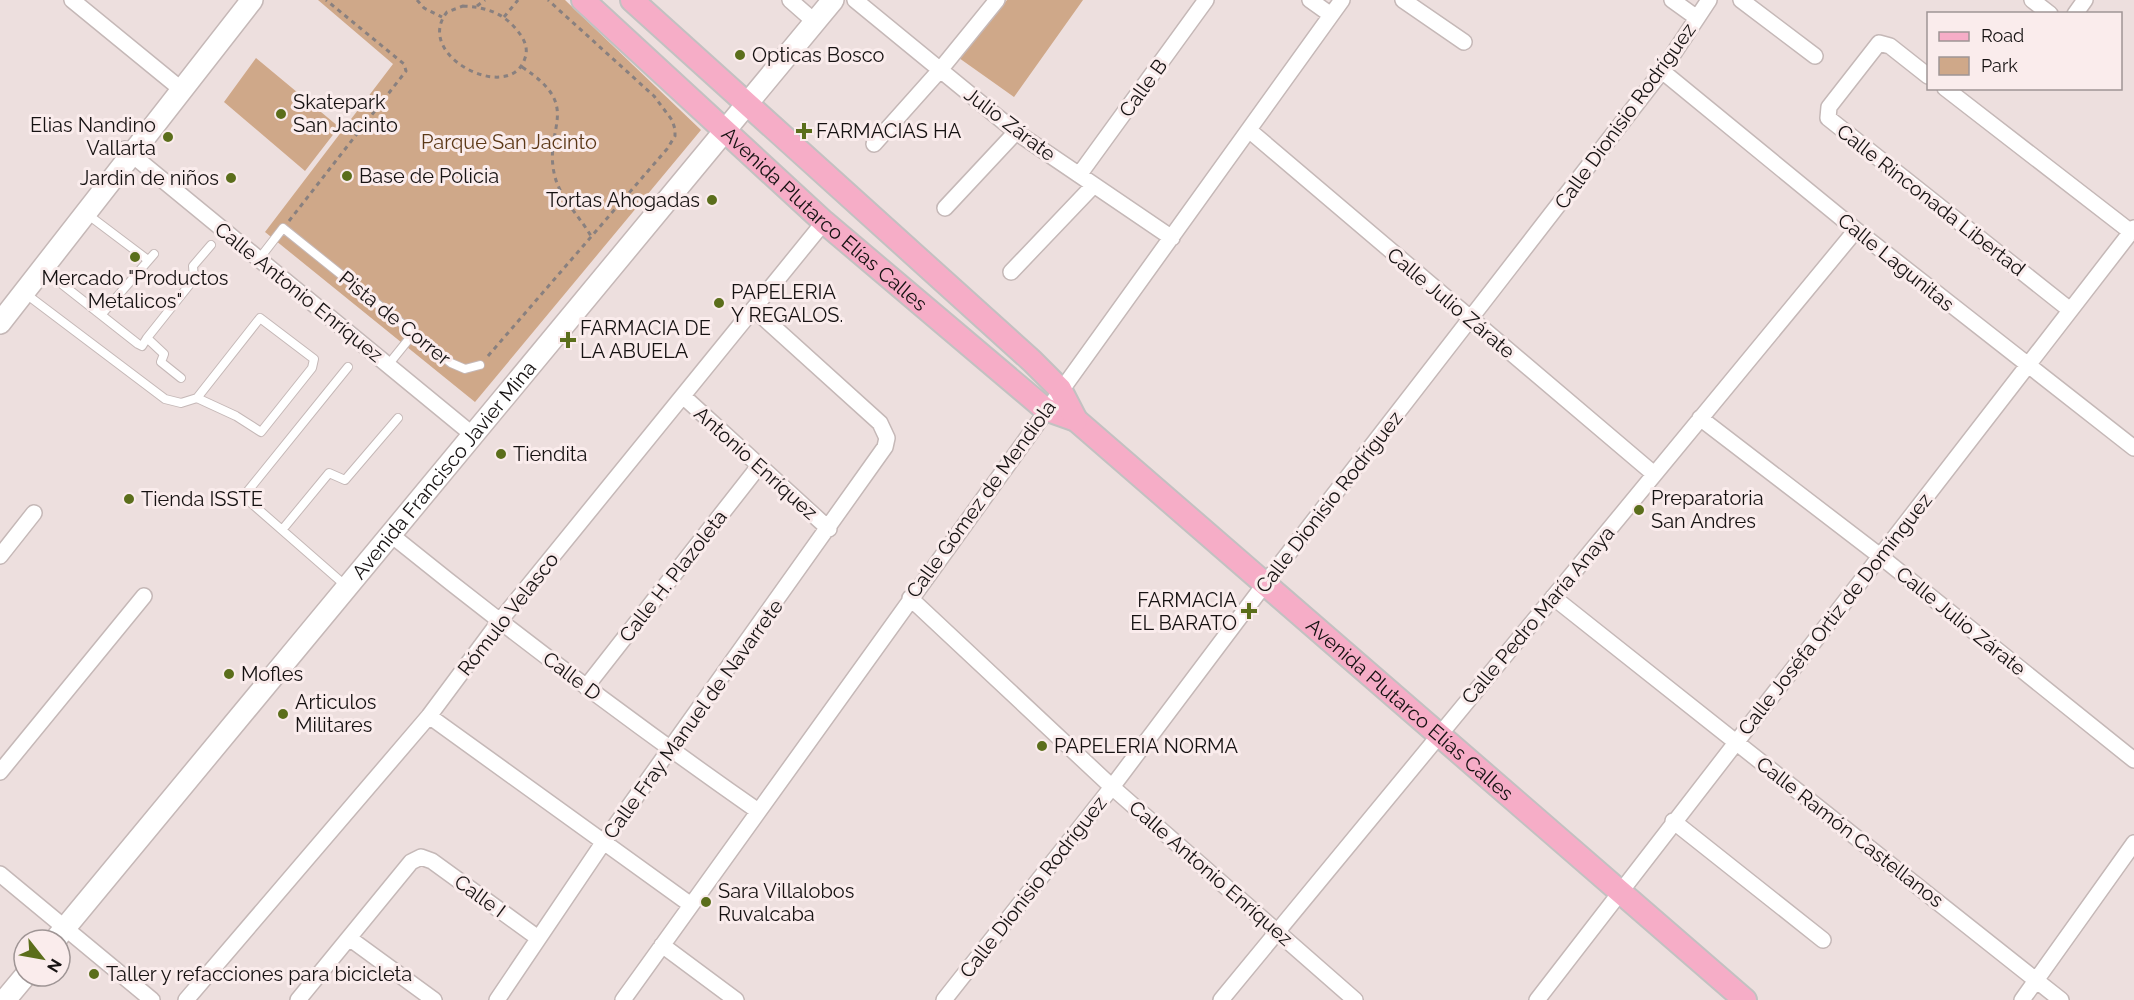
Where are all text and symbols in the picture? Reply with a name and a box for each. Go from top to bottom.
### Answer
legend [1927,12,2122,90]
street label: Calle Dionisio Rodríguez [1549,18,1701,214]
text: Road [1981,25,2024,46]
place label: Opticas Bosco [752,43,885,67]
marker: Opticas Bosco [733,48,747,62]
street label: Calle B [1114,54,1172,122]
text: Park [1981,55,2018,76]
street label: Julio Zárate [960,82,1060,166]
place label: Skatepark San Jacinto [293,90,398,137]
marker: Skatepark San Jacinto [274,107,288,121]
place label: Elias Nandino Vallarta [30,113,156,160]
place label: FARMACIAS HA [816,119,962,143]
street label: Calle Rinconada Libertad [1832,119,2030,281]
street label: Avenida Plutarco Elías Calles [717,122,932,316]
marker: FARMACIAS HA [797,124,811,138]
marker: Elias Nandino Vallarta [161,130,175,144]
park label: Parque San Jacinto [421,130,597,154]
place label: Base de Policia [359,164,499,188]
place label: Jardin de niños [80,166,219,190]
marker: Base de Policia [340,169,354,183]
marker: Jardin de niños [224,171,238,185]
place label: Tortas Ahogadas [546,188,700,212]
marker: Tortas Ahogadas [705,193,719,207]
street label: Calle Lagunitas [1833,208,1959,316]
street label: Calle Antonio Enríquez [210,217,388,367]
street label: Calle Julio Zárate [1382,243,1520,364]
marker: Mercado "Productos Metalicos" [128,250,142,264]
place label: Mercado "Productos Metalicos" [42,266,228,313]
street label: Pista de Correr [334,266,456,370]
place label: PAPELERIA Y REGALOS. [731,280,843,327]
marker: PAPELERIA Y REGALOS. [712,296,726,310]
place label: FARMACIA DE LA ABUELA [580,316,711,363]
marker: FARMACIA DE LA ABUELA [561,333,575,347]
street label: Avenida Francisco Javier Mina [347,356,541,584]
street label: Calle Gómez de Mendiola [901,395,1061,603]
street label: Antonio Enríquez [690,401,823,525]
street label: Calle Dionisio Rodríguez [1251,406,1408,598]
place label: Tiendita [513,442,587,466]
marker: Tiendita [494,447,508,461]
place label: Preparatoria San Andres [1651,486,1764,533]
place label: Tienda ISSTE [141,487,263,511]
street label: Calle Joséfa Ortiz de Domínguez [1733,488,1937,740]
marker: Tienda ISSTE [122,492,136,506]
marker: Preparatoria San Andres [1632,503,1646,517]
street label: Calle H. Plazoleta [614,505,732,647]
street label: Calle Pedro María Anaya [1457,521,1619,709]
street label: Rómulo Velasco [453,548,564,680]
street label: Calle Julio Zárate [1891,561,2031,681]
place label: FARMACIA EL BARATO [1130,588,1237,635]
street label: Calle Fray Manuel de Navarrete [598,594,788,843]
marker: FARMACIA EL BARATO [1242,604,1256,618]
street label: Avenida Plutarco Elías Calles [1302,613,1518,806]
street label: Calle D [538,646,606,706]
place label: Mofles [241,662,303,686]
marker: Mofles [222,667,236,681]
place label: Articulos Militares [295,690,376,737]
marker: Articulos Militares [276,707,290,721]
place label: PAPELERIA NORMA [1054,734,1239,758]
marker: PAPELERIA NORMA [1035,739,1049,753]
street label: Calle Ramón Castellanos [1752,752,1948,912]
street label: Calle Dionisio Rodríguez [955,791,1112,983]
street label: Calle Antonio Enríquez [1124,795,1298,951]
street label: Calle I [450,869,510,923]
place label: Sara Villalobos Ruvalcaba [718,879,854,926]
marker: Sara Villalobos Ruvalcaba [699,895,713,909]
north arrow [12,928,72,988]
text: N [43,955,66,976]
place label: Taller y refacciones para bicicleta [106,962,412,986]
marker: Taller y refacciones para bicicleta [87,967,101,981]

